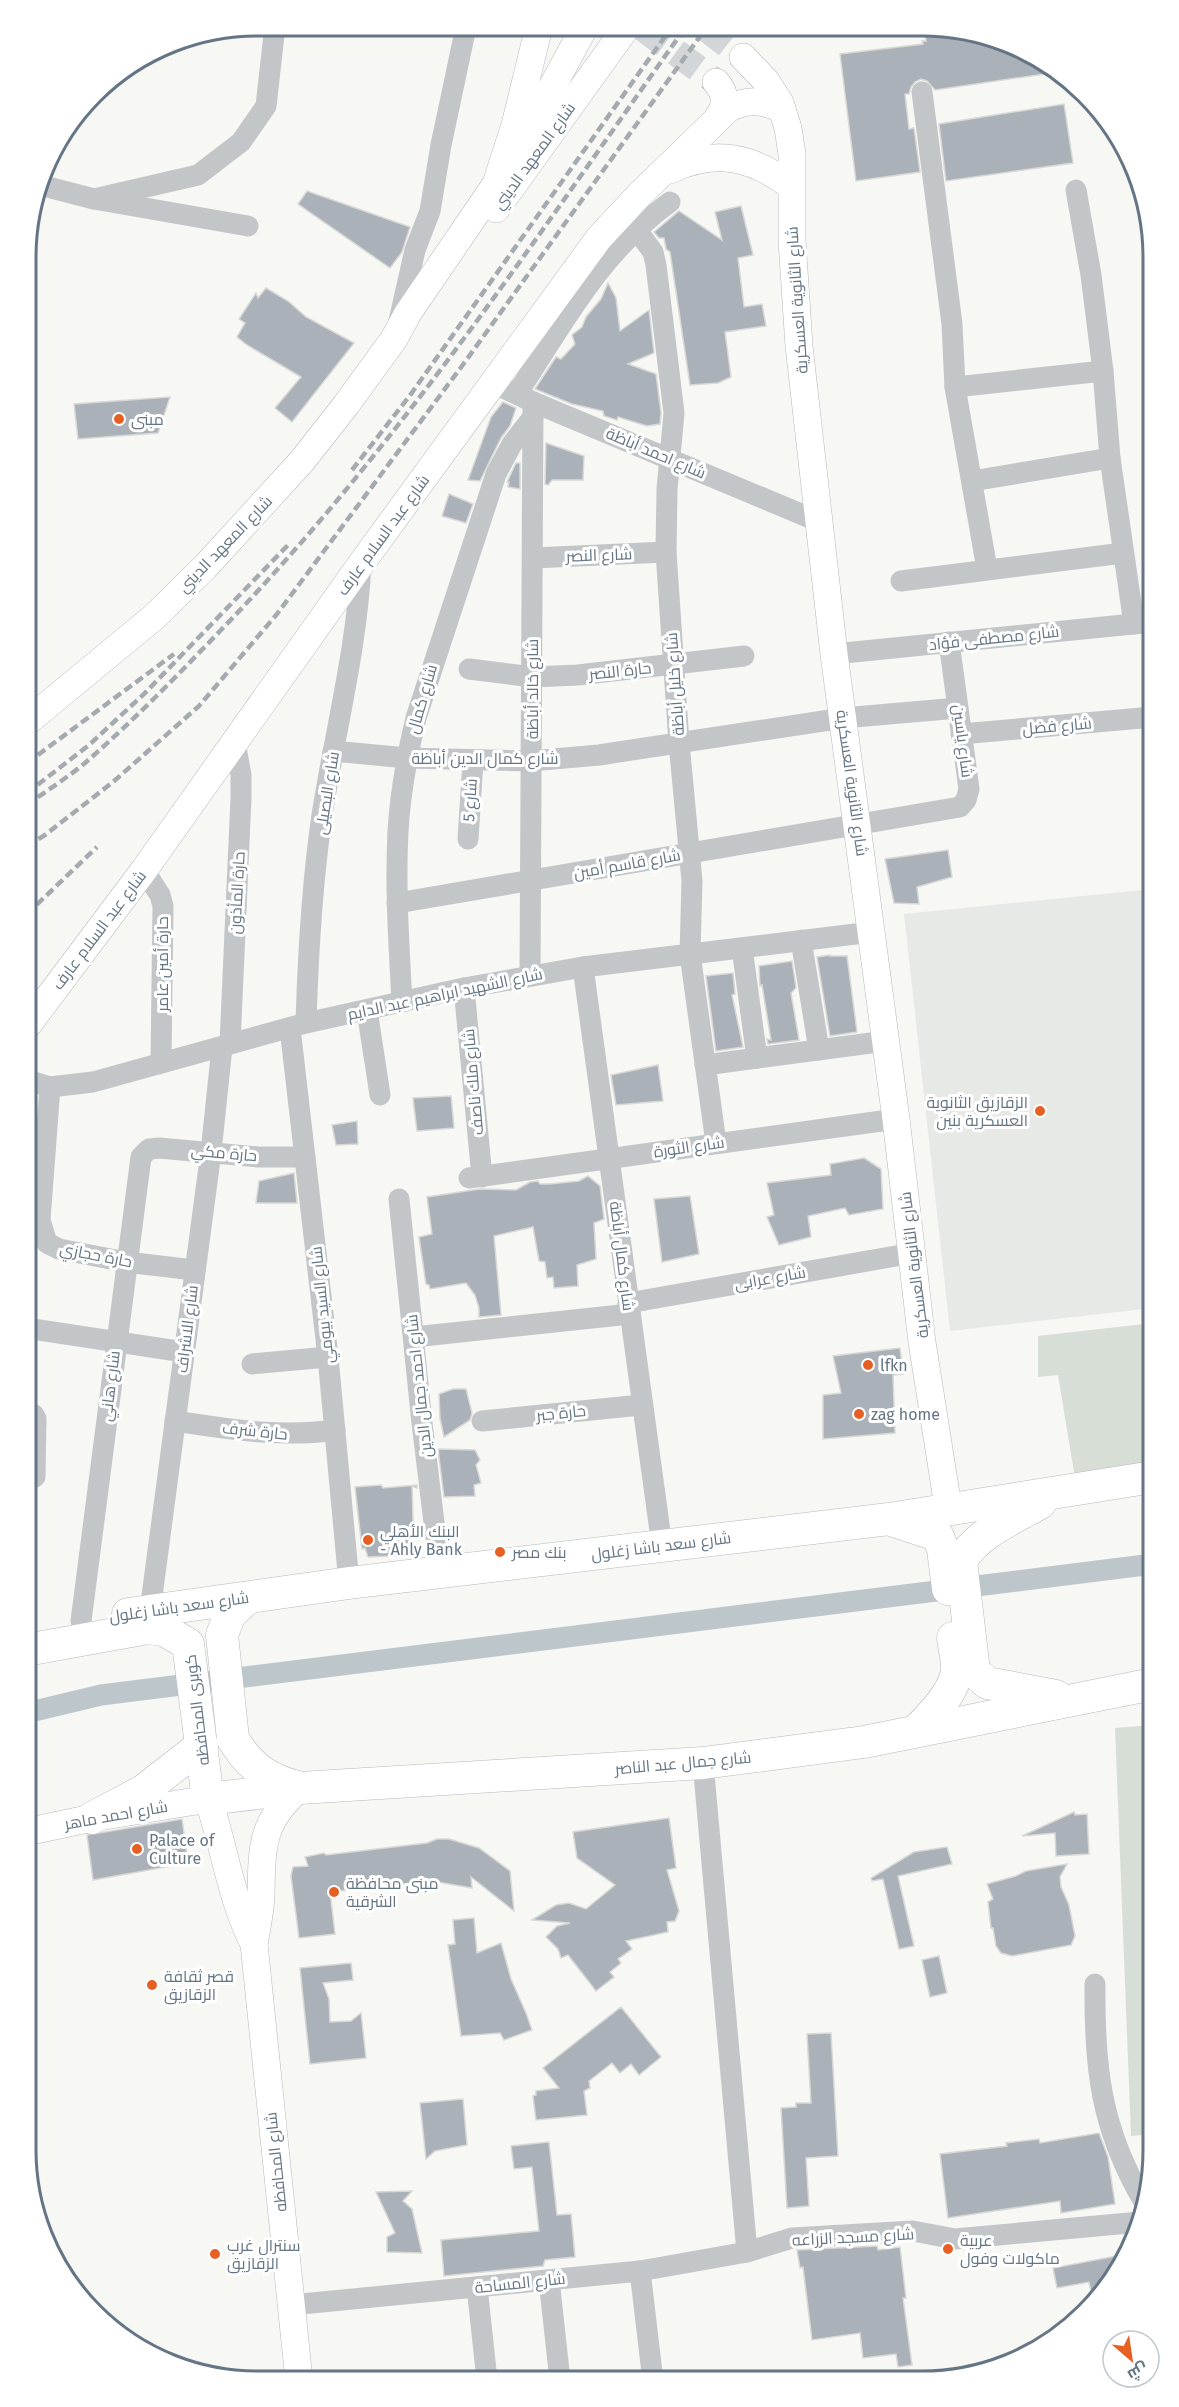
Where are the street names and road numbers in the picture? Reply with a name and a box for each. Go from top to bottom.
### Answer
street label: شارع المعهد الديني [489,99,582,216]
street label: شارع الثانوية العسكرية [782,226,814,374]
street label: شارع احمد أباظة [603,423,709,484]
street label: شارع عبد السلام عارف [333,471,435,600]
street label: شارع المعهد الديني [174,492,279,599]
street label: شارع النصر [564,544,633,568]
street label: شارع مصطفى فؤاد [928,622,1060,656]
street label: شارع خليل أباظة [662,632,690,736]
street label: شارع خالد أباظة [523,639,544,739]
street label: حارة النصر [587,658,652,684]
street label: شارع كمال [403,662,443,736]
street label: شارع ياسين [947,703,977,779]
street label: شارع الثانوية العسكرية [830,709,872,858]
street label: شارع فضل [1021,713,1093,740]
street label: شارع كمال الدين أباظة [411,749,559,770]
street label: شارع البصيلى [311,750,345,836]
street label: شارع 5 [459,778,483,822]
street label: شارع قاسم أمين [572,845,682,885]
street label: حارة المأذون [225,851,250,935]
street label: شارع عبد السلام عارف [48,867,152,995]
street label: حارة أمين عامر [153,916,173,1013]
street label: شارع الشهيد ابراهيم عبد الدايم [346,964,545,1026]
street label: شارع ملك ناصف [459,1028,489,1136]
street label: شارع الثورة [652,1133,726,1163]
street label: حارة مكي [190,1141,258,1169]
street label: شارع الثانوية العسكرية [896,1190,934,1339]
street label: شارع كمال أباظة [604,1200,638,1312]
street label: حارة حجازي [58,1239,134,1275]
street label: شارع السيد بيومي [306,1245,342,1365]
street label: شارع عرابى [733,1262,808,1296]
street label: شارع الاشراف [172,1284,204,1374]
street label: شارع احمد جمال الدين [402,1313,438,1459]
street label: شارع هاني [96,1350,128,1423]
street label: حارة جبر [534,1401,587,1425]
street label: حارة شرف [221,1418,289,1444]
street label: شارع سعد باشا زغلول [590,1528,732,1566]
street label: شارع سعد باشا زغلول [108,1588,250,1628]
street label: كوبرى المحافظه [181,1653,214,1767]
street label: شارع جمال عبد الناصر [613,1748,752,1781]
street label: شارع احمد ماهر [62,1797,169,1836]
street label: شارع المحافظه [261,2111,293,2213]
street label: شارع مسجد الزراعه [791,2224,915,2252]
street label: شارع المساحة [474,2269,567,2299]

